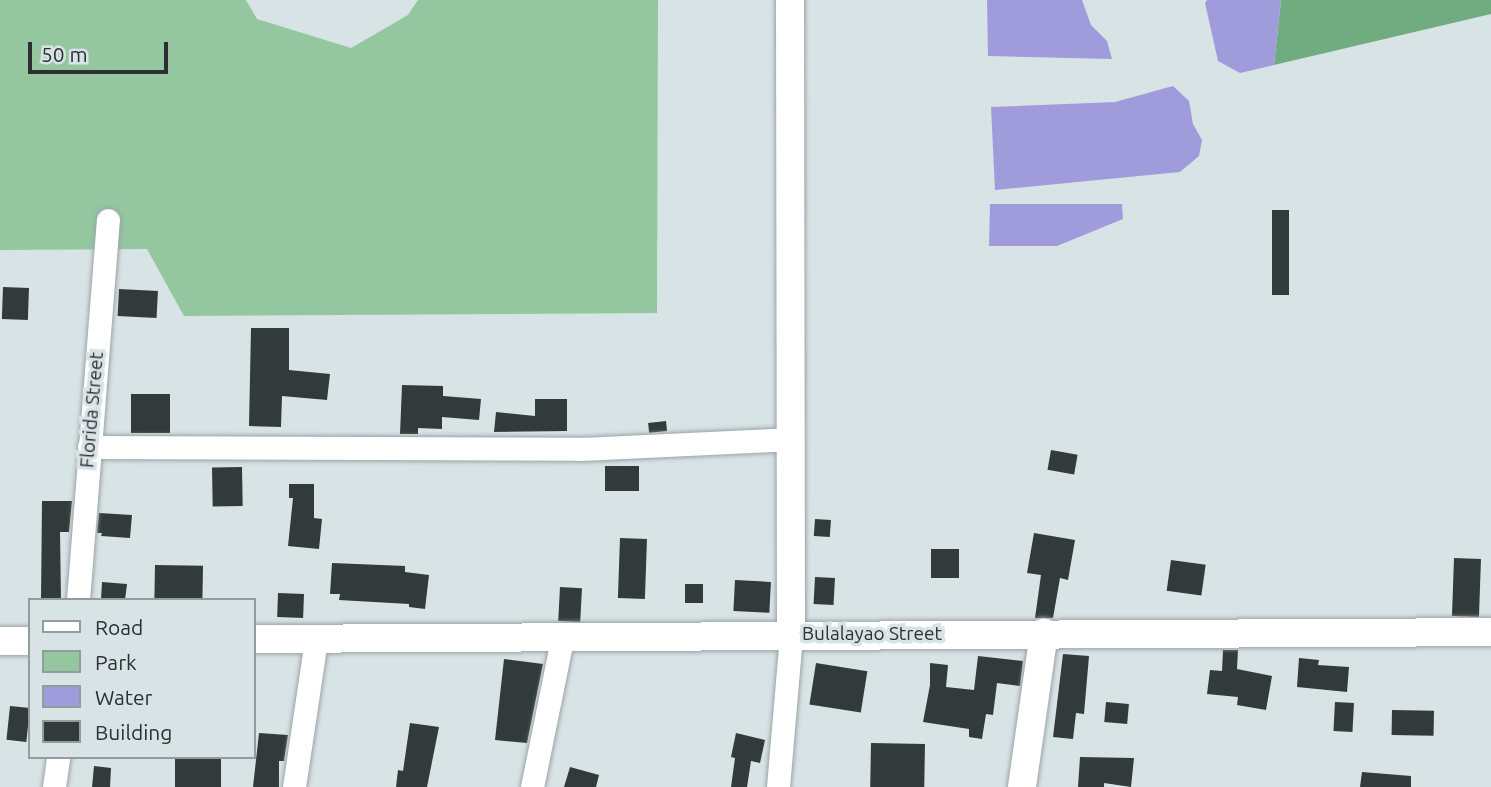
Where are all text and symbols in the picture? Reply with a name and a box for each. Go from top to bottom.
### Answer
scale bar [32,28,172,72]
text: 50 m [41,42,88,66]
street label: Florida Street [76,351,108,469]
legend [28,598,256,759]
text: Road [95,615,143,639]
street label: Bulalayao Street [802,623,942,645]
text: Park [95,650,137,674]
text: Water [95,685,153,709]
text: Building [95,720,172,744]

